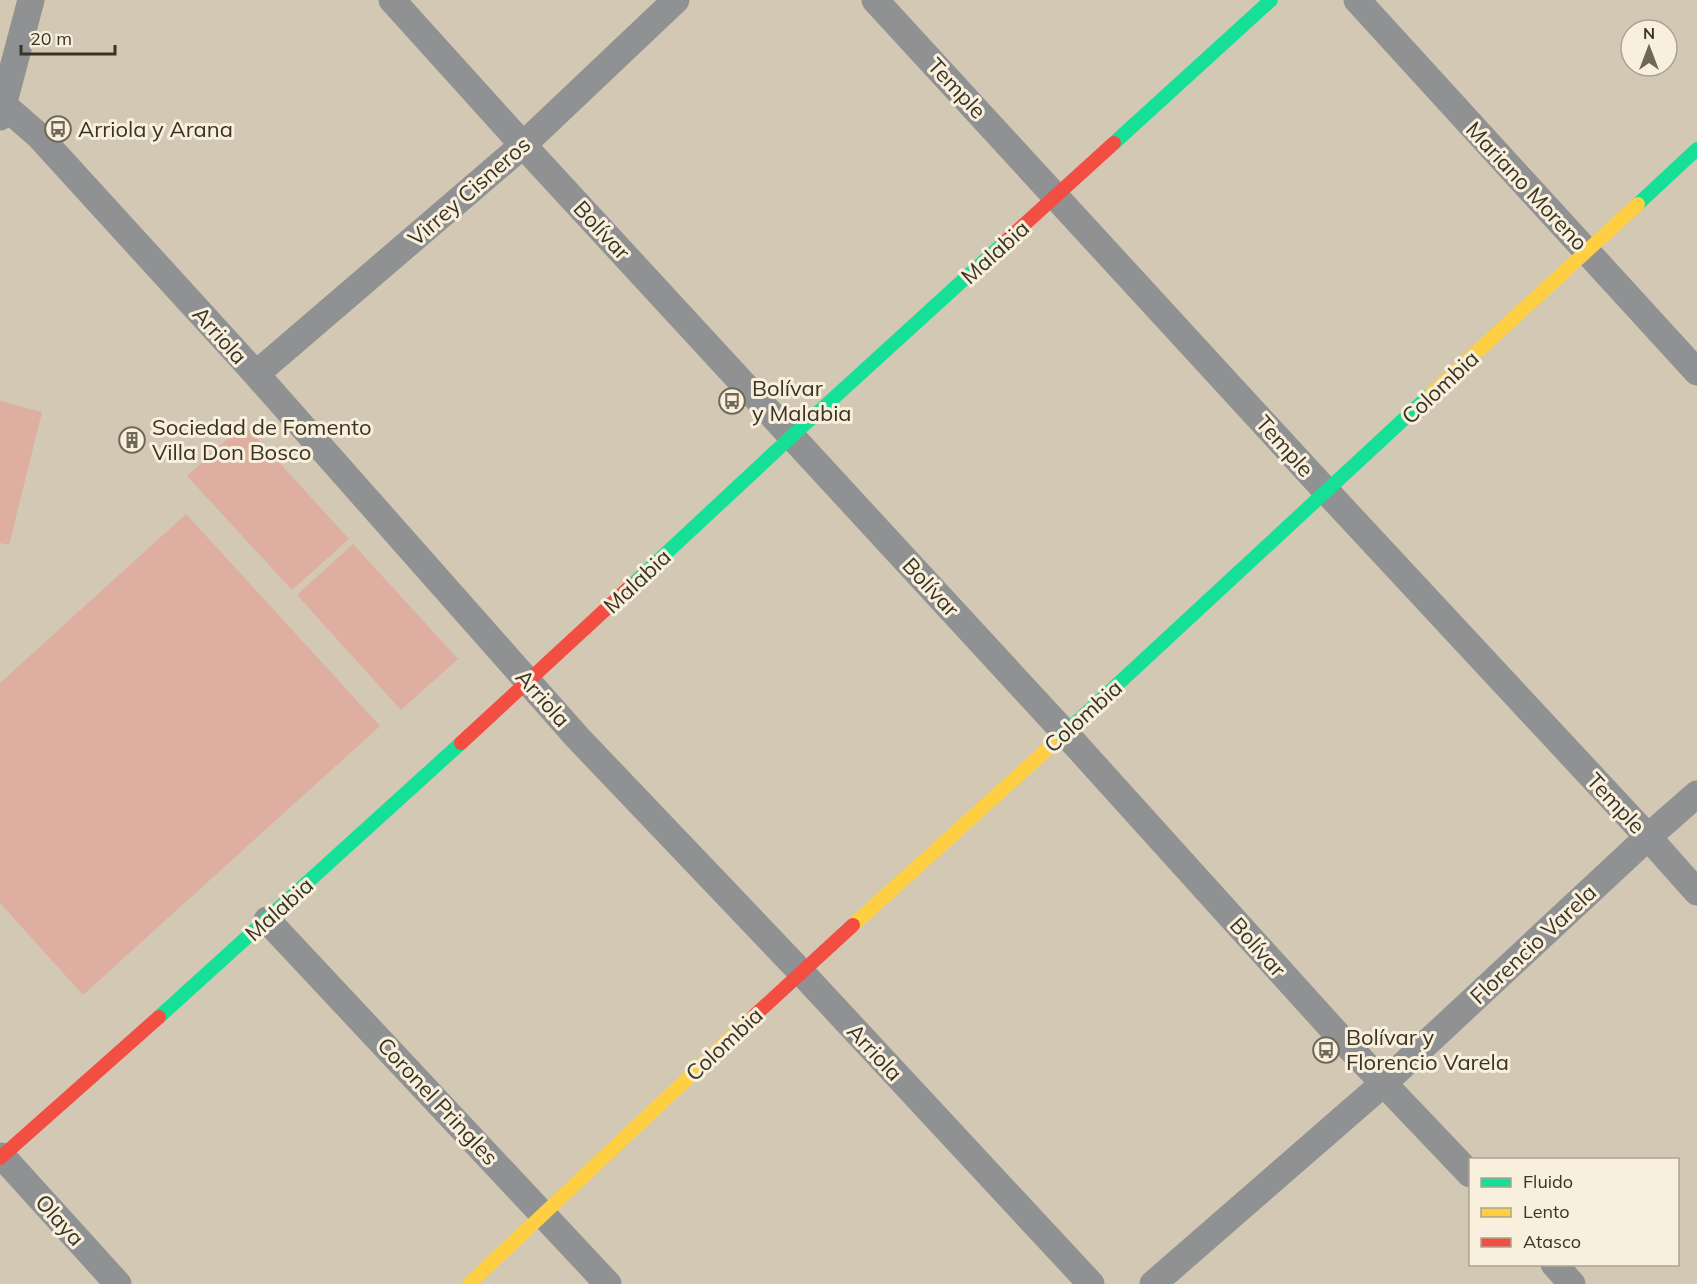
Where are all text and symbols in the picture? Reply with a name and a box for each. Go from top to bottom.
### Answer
scale bar [21,18,116,56]
north arrow [1619,18,1679,78]
text: N [1643,23,1655,43]
text: 20 m [30,27,72,50]
street label: Temple [922,52,992,124]
bus stop icon: Arriola y Arana [43,114,73,144]
place label: Arriola y Arana [78,115,233,143]
street label: Mariano Moreno [1460,116,1594,256]
street label: Virrey Cisneros [402,130,536,252]
street label: Bolívar [568,195,636,265]
street label: Malabia [955,214,1035,290]
street label: Arriola [187,300,253,370]
street label: Colombia [1395,344,1485,430]
place label: Bolívar y Malabia [752,374,852,427]
bus stop icon: Bolívar y Malabia [717,386,747,416]
street label: Temple [1250,409,1320,483]
place label: Sociedad de Fomento Villa Don Bosco [152,413,371,466]
building icon: Sociedad de Fomento Villa Don Bosco [117,425,147,455]
street label: Malabia [597,543,677,619]
street label: Bolívar [897,552,965,622]
street label: Arriola [510,663,576,733]
street label: Colombia [1038,674,1128,758]
street label: Temple [1581,767,1651,839]
street label: Malabia [239,871,319,947]
street label: Florencio Varela [1464,878,1602,1010]
street label: Bolívar [1224,911,1292,983]
street label: Colombia [679,1001,769,1087]
street label: Arriola [841,1017,909,1087]
place label: Bolívar y Florencio Varela [1346,1023,1509,1076]
street label: Coronel Pringles [372,1031,504,1171]
bus stop icon: Bolívar y Florencio Varela [1311,1035,1341,1065]
legend [1469,1158,1679,1266]
text: Fluido [1523,1170,1573,1193]
street label: Olaya [30,1188,90,1252]
text: Lento [1523,1200,1570,1223]
text: Atasco [1523,1230,1581,1253]

